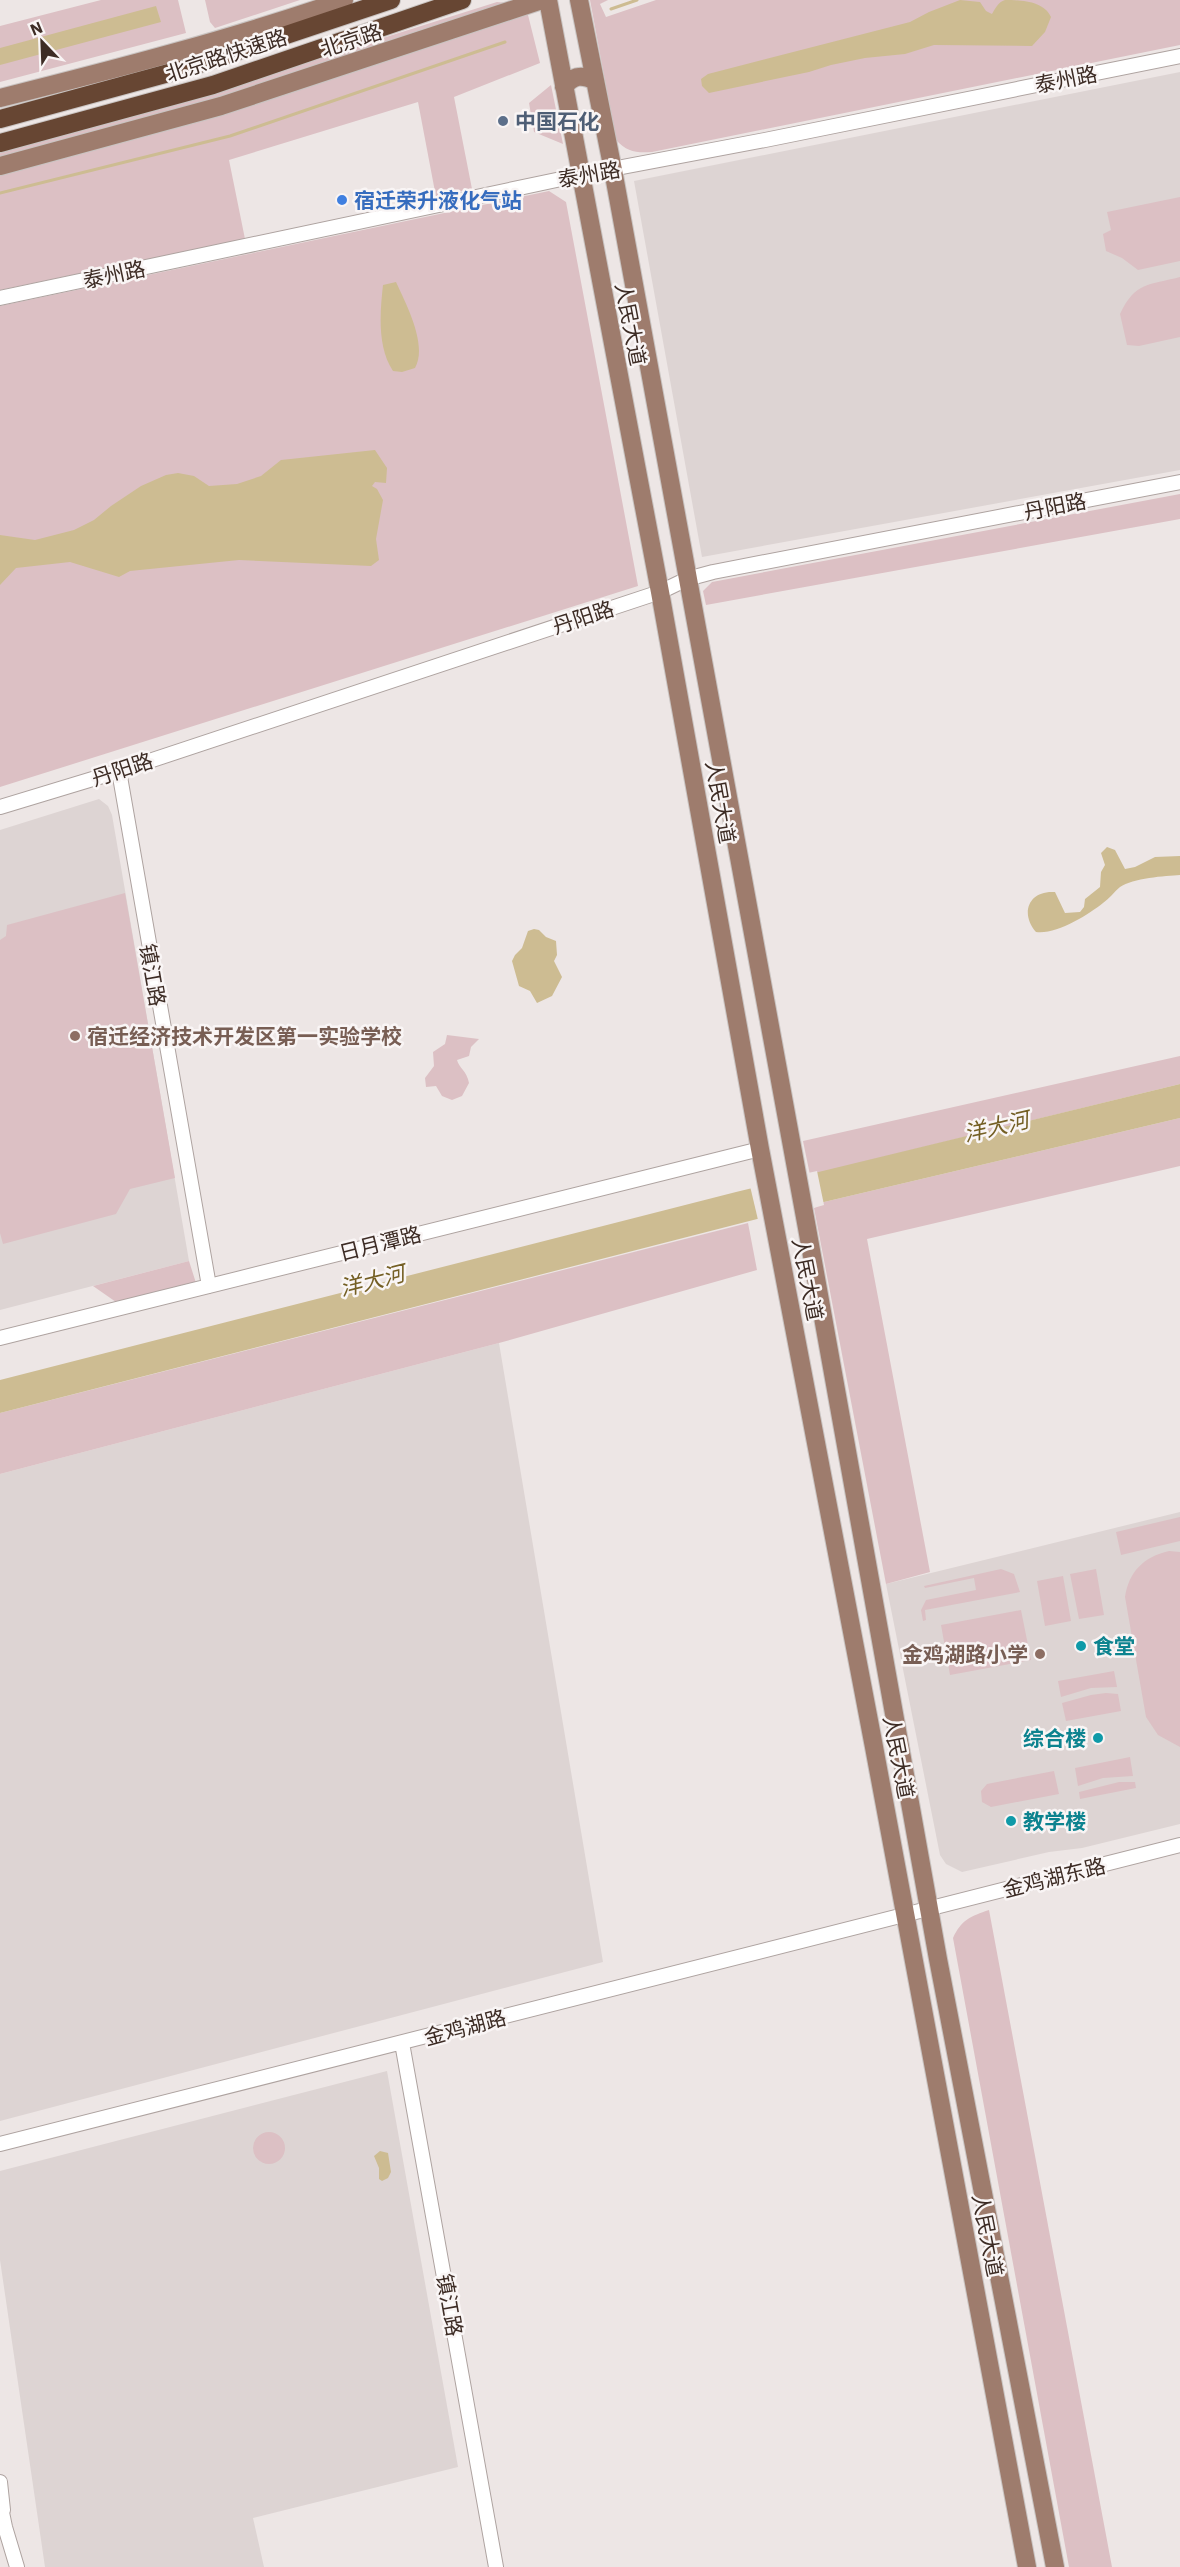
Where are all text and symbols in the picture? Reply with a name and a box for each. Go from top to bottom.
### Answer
north arrow [12,12,72,72]
text: N [27,17,45,40]
street label: 北京路 [317,17,385,63]
street label: 北京路快速路 [162,22,290,88]
street label: 泰州路 [1032,59,1100,99]
place label: 中国石化 [515,107,599,135]
marker: 中国石化 [496,114,510,128]
street label: 泰州路 [556,155,622,193]
place label: 宿迁荣升液化气站 [354,186,522,214]
marker: 宿迁荣升液化气站 [335,193,349,207]
street label: 泰州路 [80,254,148,294]
street label: 人民大道 [609,280,653,368]
street label: 丹阳路 [1021,486,1089,526]
street label: 丹阳路 [549,594,617,640]
street label: 丹阳路 [88,746,156,792]
street label: 人民大道 [700,758,742,846]
street label: 镇江路 [134,942,172,1008]
place label: 宿迁经济技术开发区第一实验学校 [87,1022,402,1050]
marker: 宿迁经济技术开发区第一实验学校 [68,1029,82,1043]
water label: 洋大河 [961,1104,1035,1148]
street label: 日月潭路 [336,1219,424,1267]
street label: 人民大道 [786,1235,830,1323]
water label: 洋大河 [336,1257,411,1302]
place label: 食堂 [1093,1632,1135,1660]
marker: 食堂 [1074,1639,1088,1653]
place label: 金鸡湖路小学 [902,1640,1028,1668]
marker: 金鸡湖路小学 [1033,1647,1047,1661]
street label: 人民大道 [877,1713,921,1801]
place label: 综合楼 [1023,1724,1086,1752]
marker: 综合楼 [1091,1731,1105,1745]
place label: 教学楼 [1023,1807,1086,1835]
marker: 教学楼 [1004,1814,1018,1828]
street label: 金鸡湖东路 [1000,1851,1108,1903]
street label: 金鸡湖路 [421,2003,509,2051]
street label: 人民大道 [966,2191,1010,2279]
street label: 镇江路 [431,2272,469,2338]

